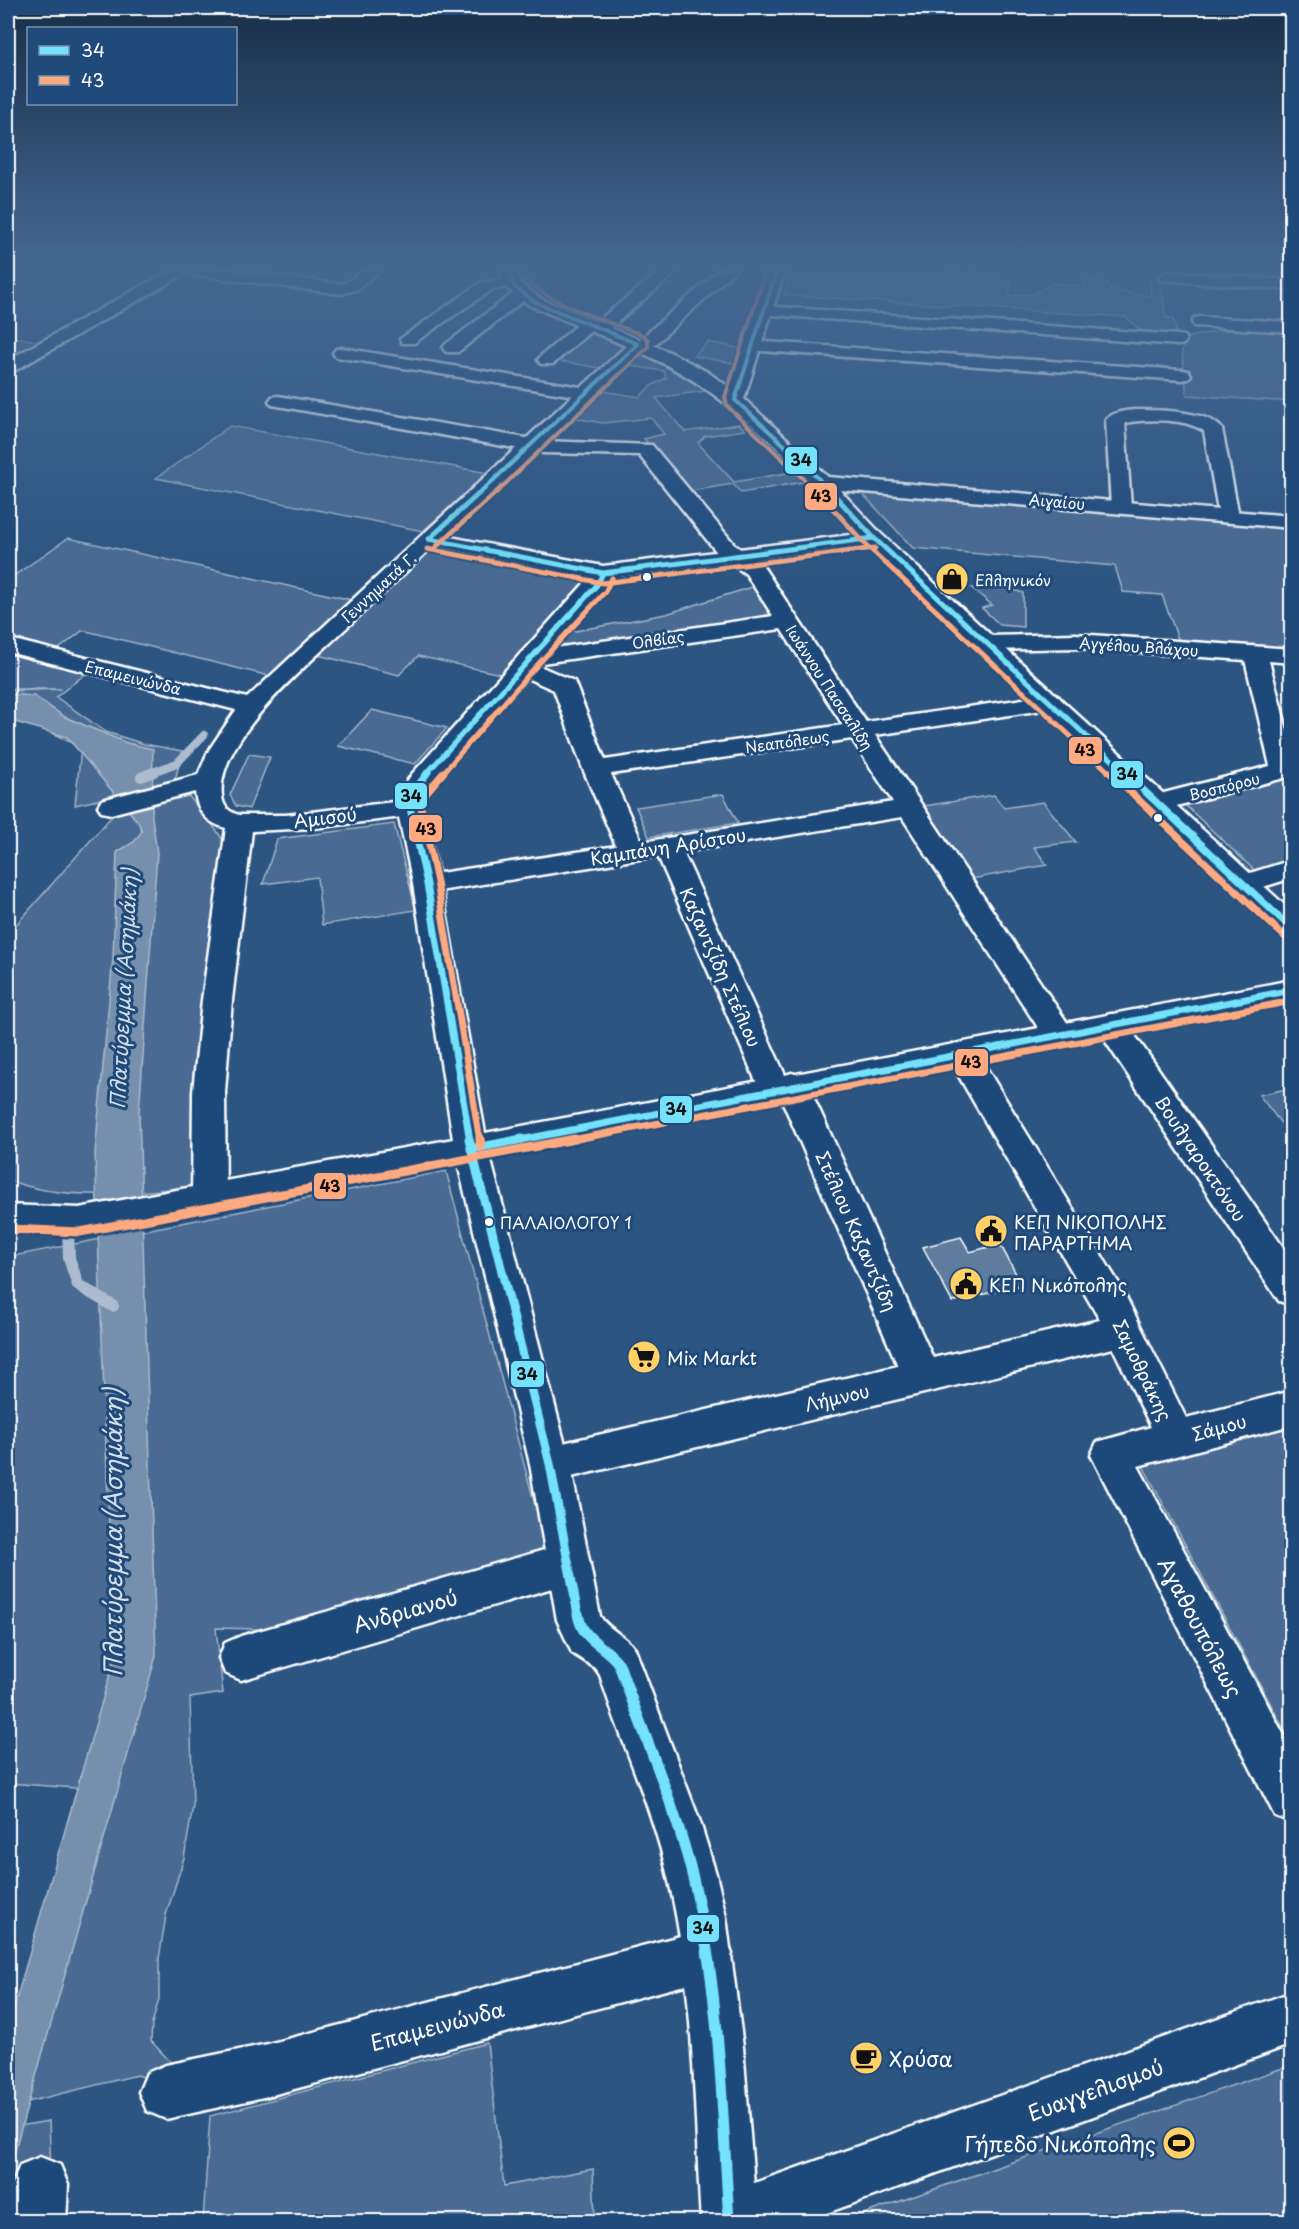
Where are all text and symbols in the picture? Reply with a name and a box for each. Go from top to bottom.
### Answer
legend [27,27,237,105]
text: 34 [81,36,105,63]
text: 43 [81,66,104,93]
line badge: 34 [784,446,818,475]
text: 34 [790,447,812,471]
line badge: 43 [804,482,838,511]
text: 43 [810,483,832,507]
street label: Αιγαίου [1028,487,1086,515]
street label: Γεννηματά Γ. [335,546,421,628]
shop icon: Ελληνικόν [934,561,970,597]
place label: Ελληνικόν [975,568,1051,591]
unlabelled marker [641,571,653,583]
street label: Ιωάννου Πασσαλίδη [781,620,879,754]
street label: Ολβίας [630,624,686,654]
street label: Αγγέλου Βλάχου [1079,630,1199,662]
street label: Επαμεινώνδα [82,654,184,700]
street label: Νεαπόλεως [743,724,831,758]
line badge: 43 [1068,736,1103,765]
text: 43 [1074,737,1096,761]
line badge: 34 [1110,760,1144,789]
text: 34 [1116,761,1138,785]
street label: Βοσπόρου [1186,766,1262,806]
line badge: 34 [394,782,428,810]
text: 34 [400,783,422,807]
street label: Αμισού [292,800,358,834]
unlabelled marker [1152,812,1164,824]
line badge: 43 [408,814,443,843]
text: 43 [415,816,437,840]
street label: Καμπάνη Αρίστου [588,820,748,872]
water label: Πλατύρεμμα (Ασημάκη) [102,866,144,1110]
street label: Καζαντζίδη Στέλιου [674,883,768,1051]
line badge: 43 [954,1048,989,1077]
text: 43 [960,1049,982,1073]
street label: Βουλγαροκτόνου [1149,1089,1253,1227]
line badge: 34 [659,1095,693,1124]
text: 34 [665,1096,687,1120]
street label: Στέλιου Καζαντζίδη [810,1147,904,1315]
line badge: 43 [313,1172,347,1200]
text: 43 [319,1173,341,1197]
place label: ΚΕΠ ΝΙΚΟΠΟΛΗΣ ΠΑΡΑΡΤΗΜΑ [1014,1208,1167,1256]
place label: ΠΑΛΑΙΟΛΟΓΟΥ 1 [500,1210,632,1234]
public building icon: ΚΕΠ ΝΙΚΟΠΟΛΗΣ ΠΑΡΑΡΤΗΜΑ [973,1213,1009,1249]
marker: ΠΑΛΑΙΟΛΟΓΟΥ 1 [483,1216,495,1228]
public building icon: ΚΕΠ Νικόπολης [948,1266,984,1302]
place label: ΚΕΠ Νικόπολης [989,1271,1127,1298]
street label: Σαμοθράκης [1107,1315,1179,1425]
supermarket icon: Mix Markt [626,1339,662,1375]
place label: Mix Markt [667,1344,757,1371]
line badge: 34 [510,1360,545,1388]
text: 34 [516,1361,538,1385]
street label: Λήμνου [802,1376,872,1418]
water label: Πλατύρεμμα (Ασημάκη) [94,1387,130,1678]
street label: Σάμου [1189,1407,1249,1447]
street label: Αγαθουπόλεως [1151,1551,1251,1703]
street label: Ανδριανού [349,1580,461,1640]
line badge: 34 [686,1914,720,1943]
text: 34 [692,1915,714,1939]
street label: Επαμεινώνδα [366,1992,508,2058]
cafe icon: Χρύσα [848,2040,884,2076]
place label: Χρύσα [889,2042,953,2074]
street label: Ευαγγελισμού [1023,2050,1167,2128]
sports icon: Γήπεδο Νικόπολης [1161,2125,1197,2161]
place label: Γήπεδο Νικόπολης [964,2127,1156,2159]

